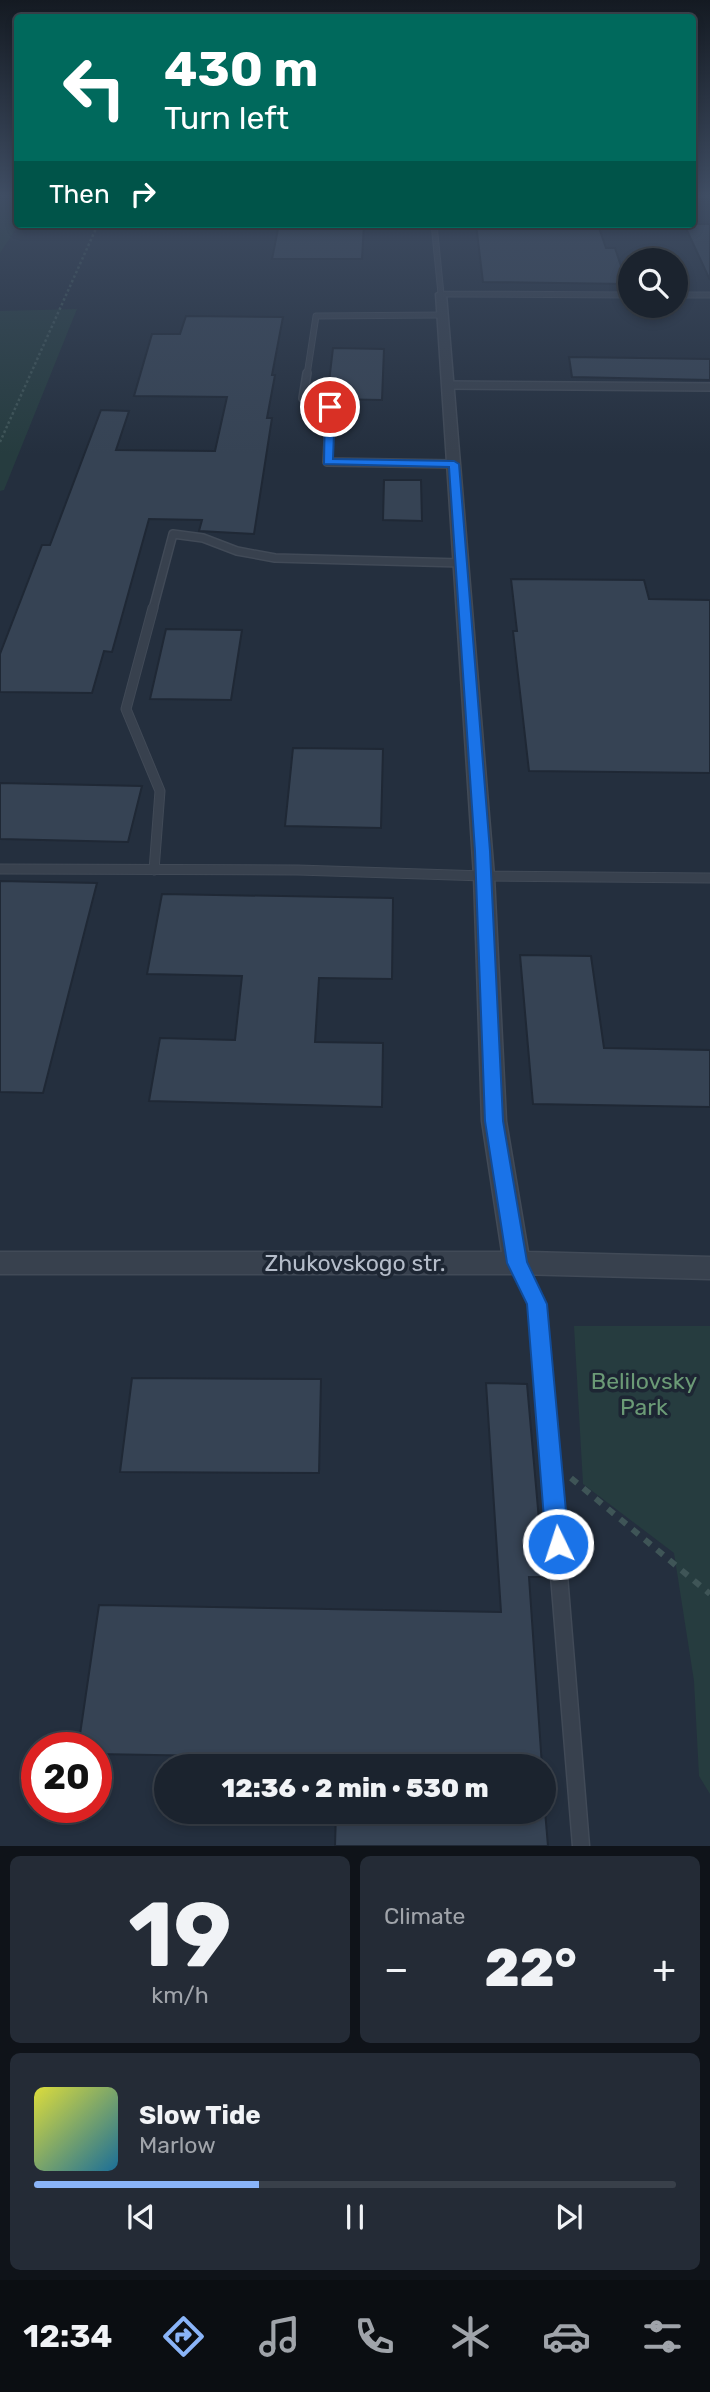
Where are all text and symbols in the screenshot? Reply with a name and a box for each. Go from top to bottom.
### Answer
text: 430 m [164,40,318,98]
icon: left [49,42,140,133]
text: Turn left [164,99,289,137]
icon: right [124,175,162,213]
text: Then [49,179,110,210]
map controls [618,248,688,318]
button: search [618,248,688,318]
pin [300,377,360,437]
icon: arrive [311,388,349,426]
street label: Zhukovskogo str. [265,1249,445,1277]
park label: Belilovsky Park [591,1367,698,1421]
position arrow [521,1507,595,1581]
speed limit sign: 20 [21,1732,112,1823]
text: 12:36 · 2 min · 530 m [221,1773,489,1804]
text: 19 [128,1881,232,1989]
text: Climate [384,1902,465,1930]
text: 22° [484,1937,577,1999]
text: − [384,1946,409,1992]
text: + [652,1946,676,1992]
text: km/h [151,1981,209,2009]
text: Slow Tide [139,2100,261,2131]
text: Marlow [139,2131,216,2159]
icon: previous [122,2198,160,2236]
icon: pause [336,2198,374,2236]
icon: next [550,2198,588,2236]
icon: directions [159,2312,208,2361]
icon: music [255,2312,304,2361]
icon: phone [350,2312,399,2361]
icon: climate [446,2312,495,2361]
icon: car [542,2312,591,2361]
icon: filters [638,2312,687,2361]
text: 12:34 [23,2317,112,2355]

